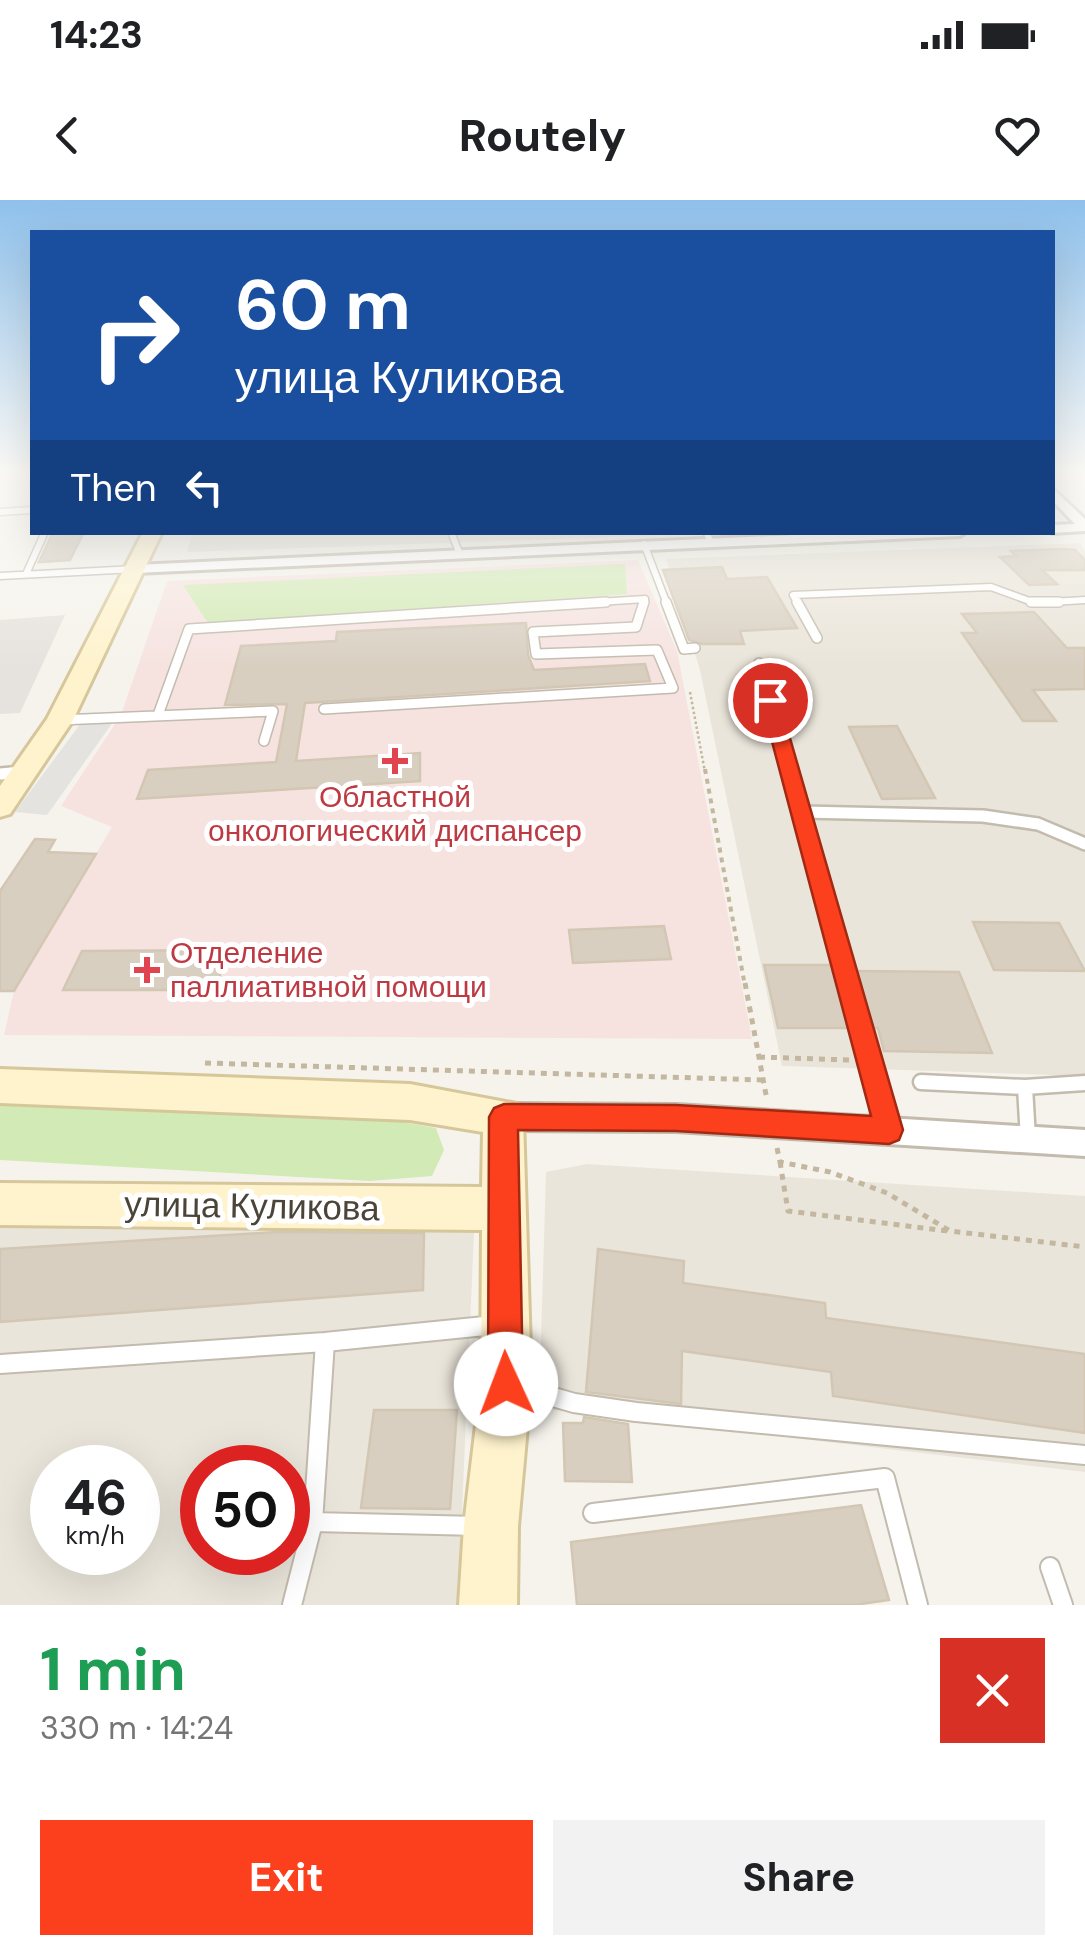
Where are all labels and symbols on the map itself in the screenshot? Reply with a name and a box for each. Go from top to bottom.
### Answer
pin [728,658,813,743]
marker: Областной онкологический диспансер [382,748,408,774]
place label: Областной онкологический диспансер [208,777,582,850]
place label: Отделение паллиативной помощи [170,933,487,1006]
marker: Отделение паллиативной помощи [134,957,160,983]
street label: улица Куликова [124,1181,381,1231]
position arrow [454,1332,558,1436]
speed limit sign: 50 [180,1445,310,1575]

